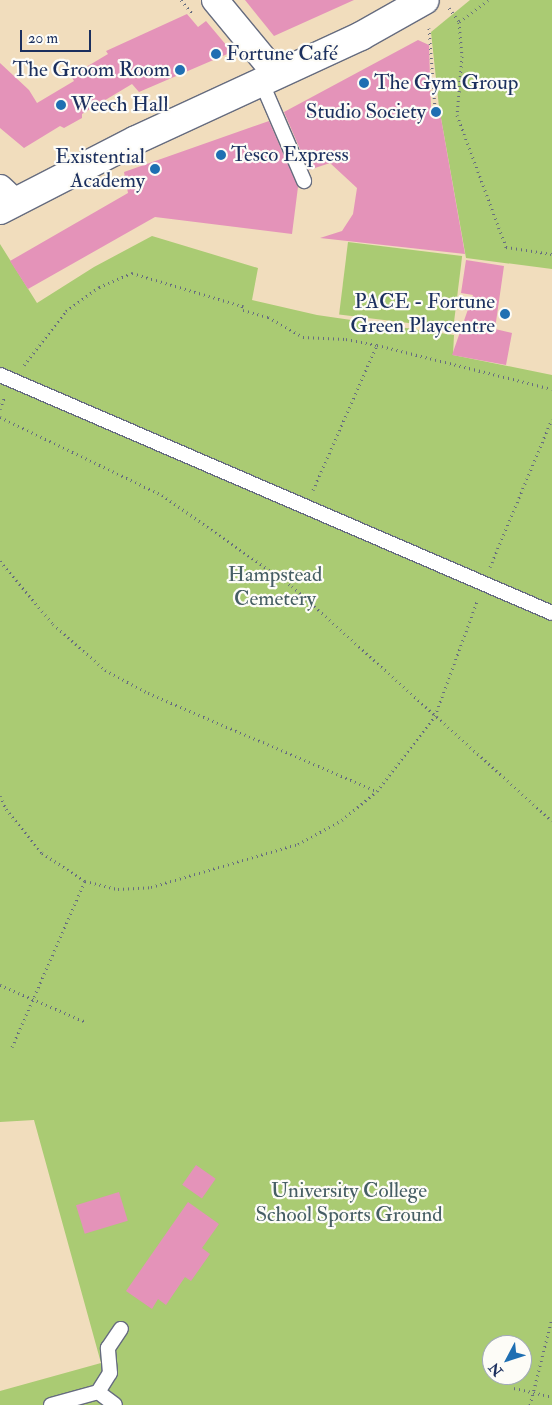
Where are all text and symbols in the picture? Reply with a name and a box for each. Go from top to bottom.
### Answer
scale bar [22,20,94,52]
text: 20 m [28,29,58,48]
place label: Fortune Café [226,41,338,67]
marker: Fortune Café [210,48,222,60]
place label: The Groom Room [13,57,170,83]
marker: The Groom Room [174,64,186,76]
place label: The Gym Group [374,70,518,96]
marker: The Gym Group [358,77,370,89]
place label: Weech Hall [71,92,169,118]
marker: Weech Hall [55,99,67,111]
place label: Studio Society [306,99,426,125]
marker: Studio Society [430,106,442,118]
place label: Tesco Express [231,142,349,168]
place label: Existential Academy [55,144,145,194]
marker: Tesco Express [215,149,227,161]
marker: Existential Academy [149,163,161,175]
place label: PACE - Fortune Green Playcentre [350,289,495,339]
marker: PACE - Fortune Green Playcentre [499,308,511,320]
park label: Hampstead Cemetery [228,562,322,612]
park label: University College School Sports Ground [255,1178,443,1228]
north arrow [482,1335,532,1385]
text: N [485,1359,506,1380]

